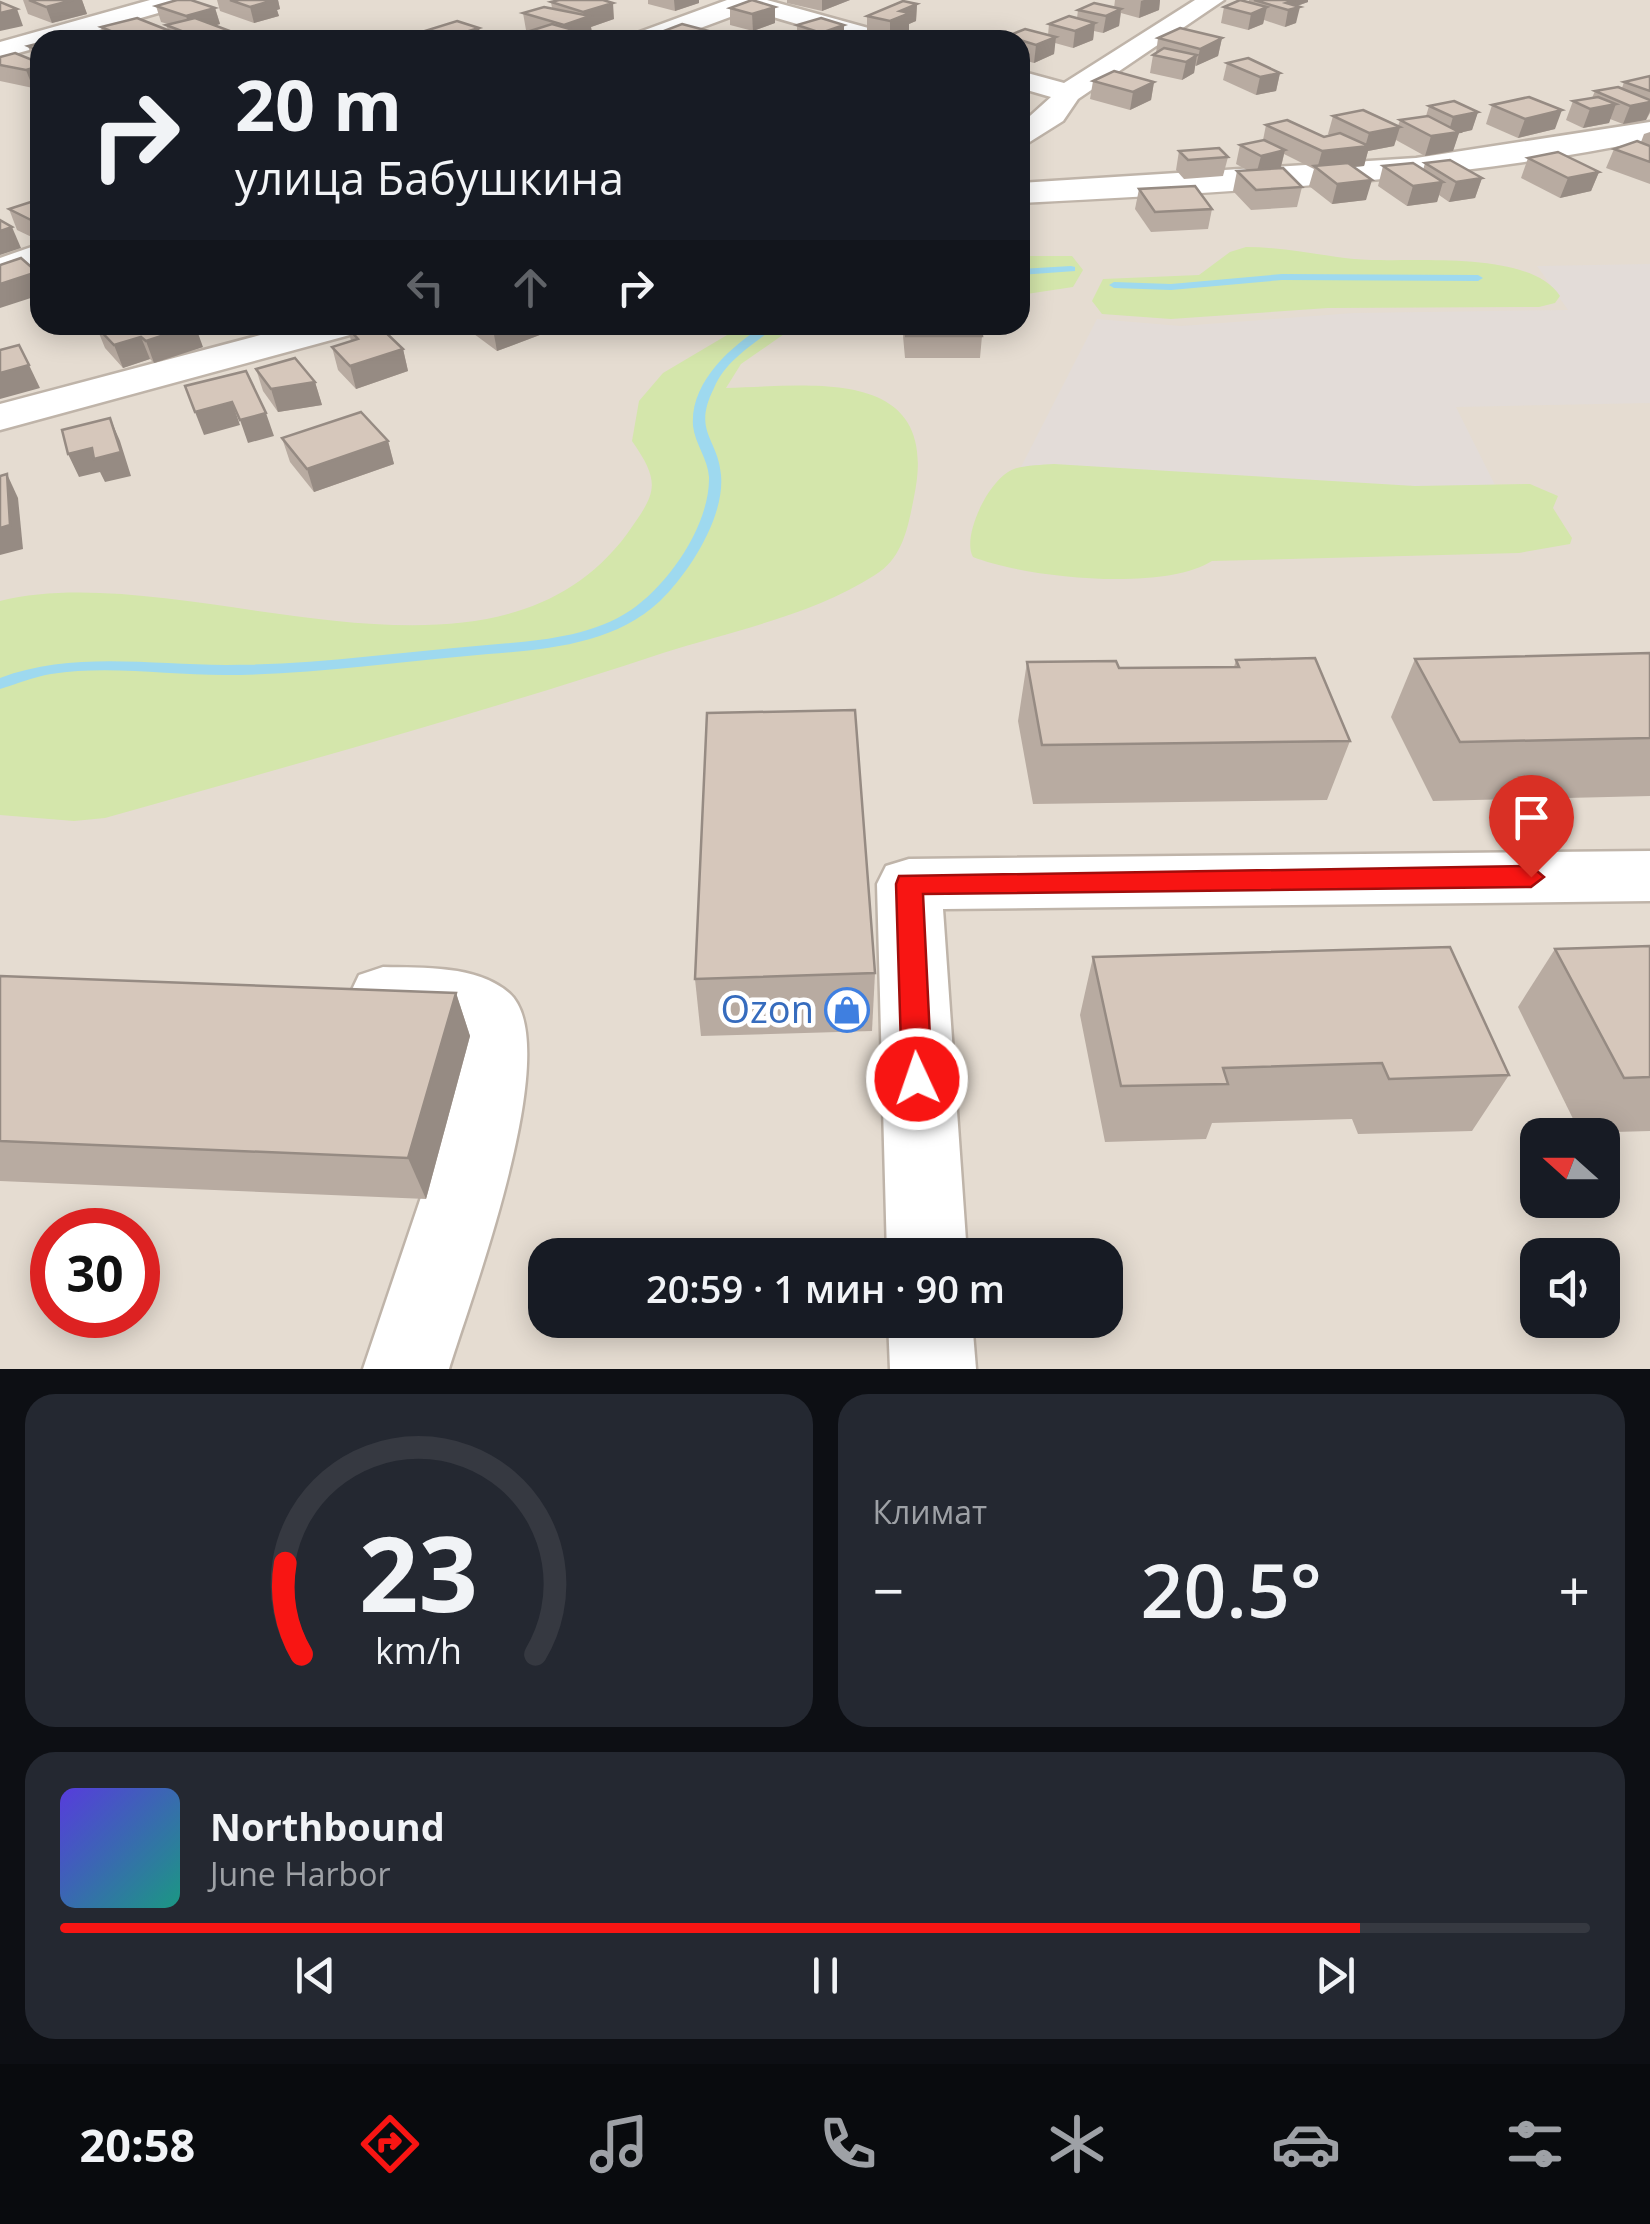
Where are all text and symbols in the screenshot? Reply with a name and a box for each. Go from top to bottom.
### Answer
text: 20 m [235,56,402,152]
icon: right [70,70,200,200]
text: улица Бабушкина [235,147,624,208]
icon: left [398,260,453,315]
icon: ahead [503,260,558,315]
icon: right [608,260,663,315]
pin [1489,775,1574,878]
icon: arrive [1504,790,1559,845]
place label: Ozon [720,982,814,1034]
shop icon: Ozon [824,987,870,1033]
position arrow [865,1027,969,1131]
north arrow [1520,1118,1620,1218]
map controls [1520,1118,1620,1338]
speed limit sign: 30 [30,1208,160,1338]
button: sound [1520,1238,1620,1338]
text: 20:59 · 1 мин · 90 m [646,1262,1005,1314]
text: Климат [873,1490,987,1533]
text: 23 [359,1501,478,1642]
text: 20.5° [1141,1538,1322,1640]
text: − [873,1552,904,1627]
text: + [1559,1552,1590,1627]
text: km/h [375,1626,462,1674]
text: Northbound [210,1800,445,1852]
text: June Harbor [210,1852,390,1895]
icon: previous [288,1948,343,2003]
icon: pause [798,1948,853,2003]
icon: next [1308,1948,1363,2003]
icon: directions [355,2109,425,2179]
icon: music [584,2109,654,2179]
icon: phone [813,2109,883,2179]
icon: climate [1042,2109,1112,2179]
icon: car [1271,2109,1341,2179]
icon: filters [1500,2109,1570,2179]
text: 20:58 [80,2114,195,2175]

